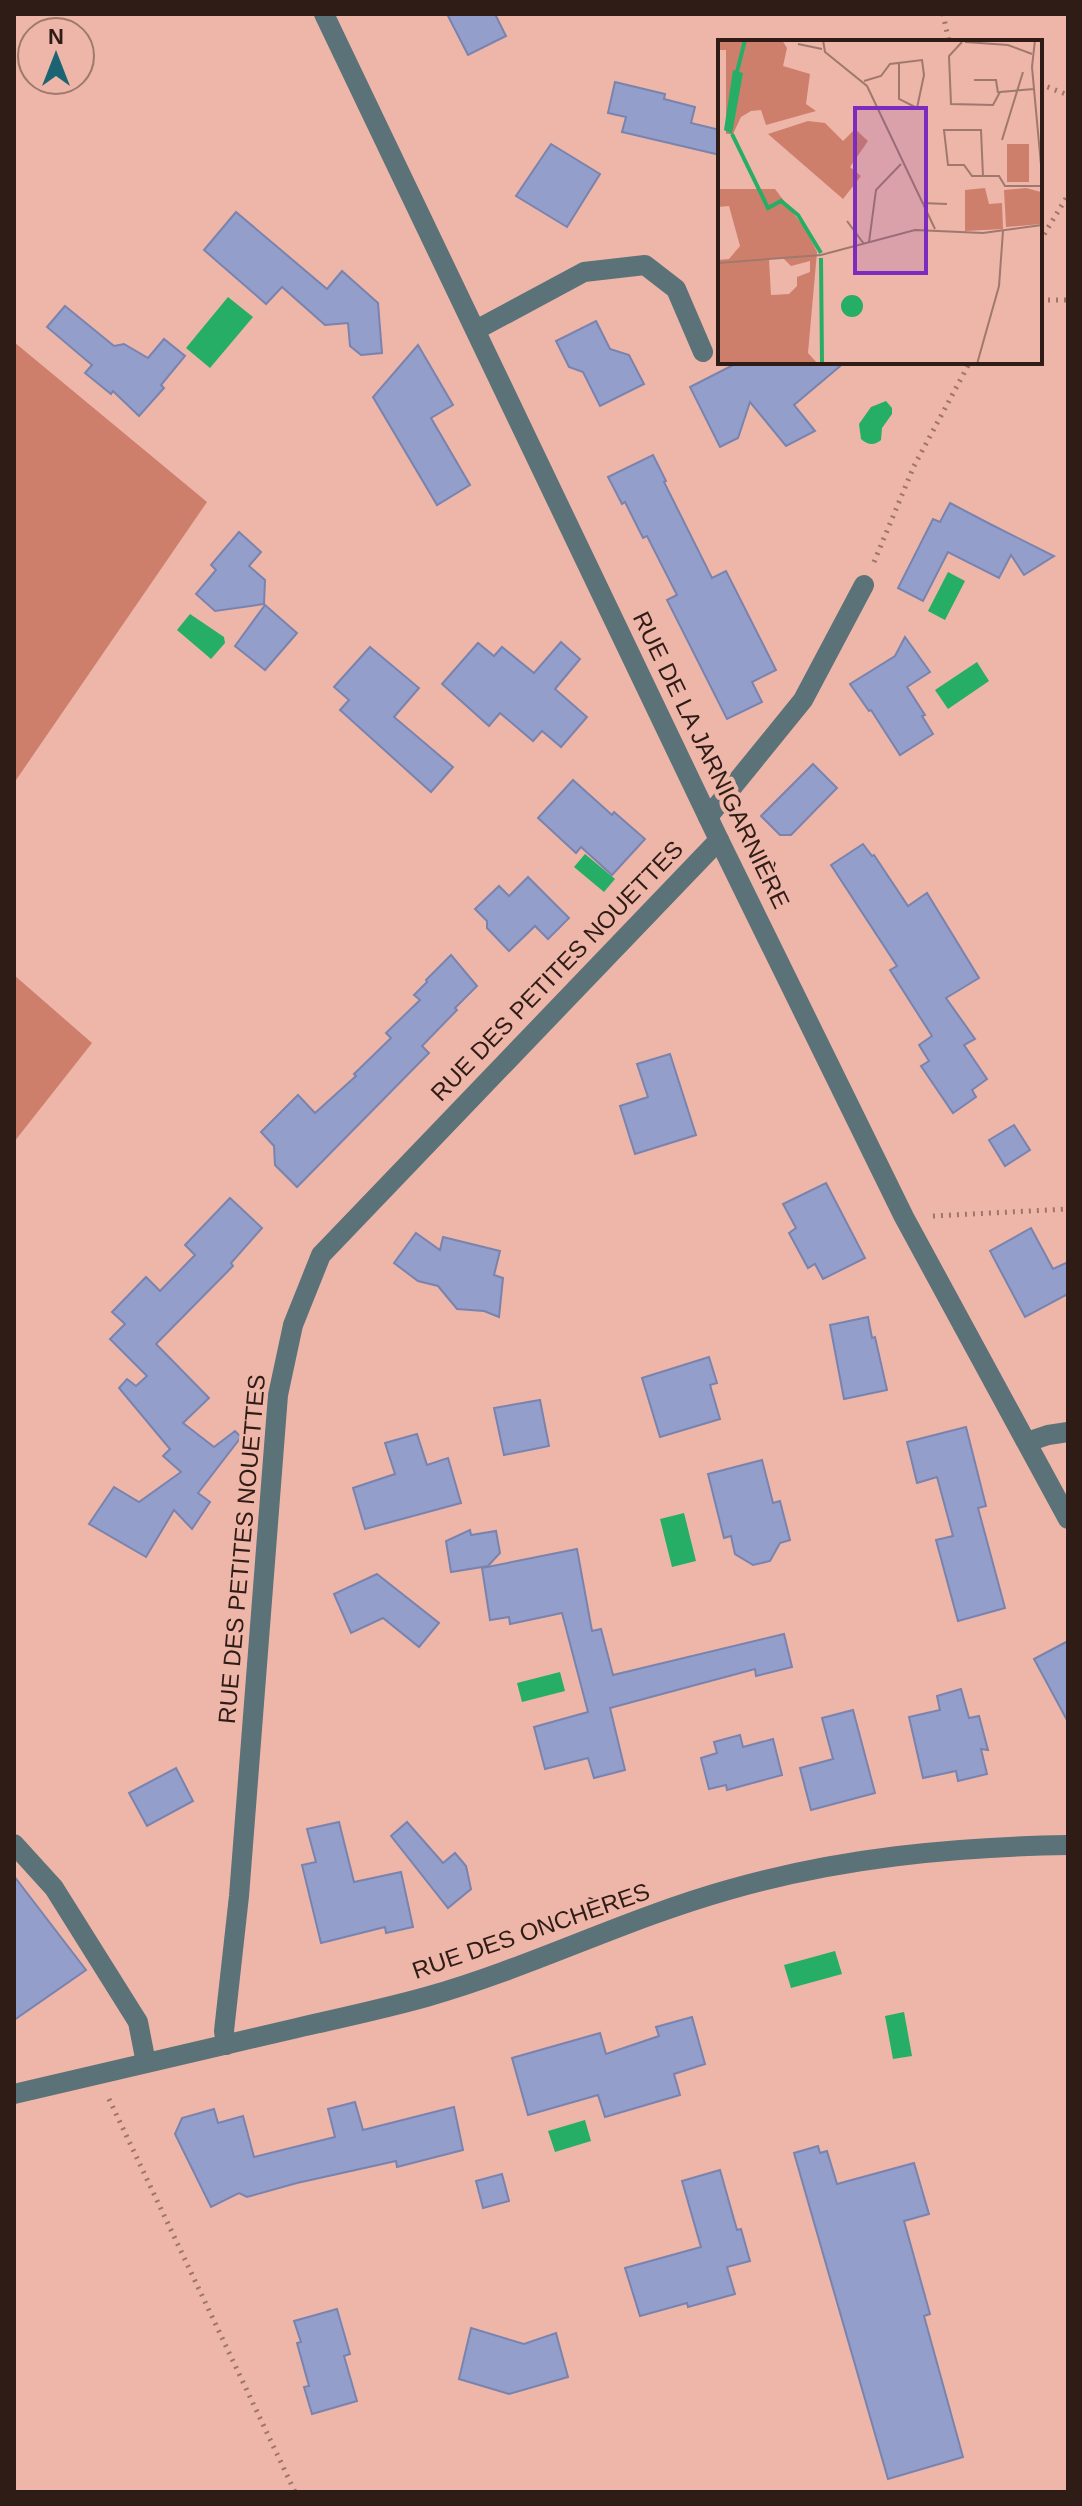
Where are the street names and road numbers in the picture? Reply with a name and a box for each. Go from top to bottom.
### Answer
street label: RUE DE LA JARNIGARNIÈRE [628,607,795,913]
street label: RUE DES PETITES NOUETTES [425,835,688,1106]
street label: RUE DES PETITES NOUETTES [213,1373,270,1725]
street label: RUE DES ONCHÈRES [409,1877,653,1984]

